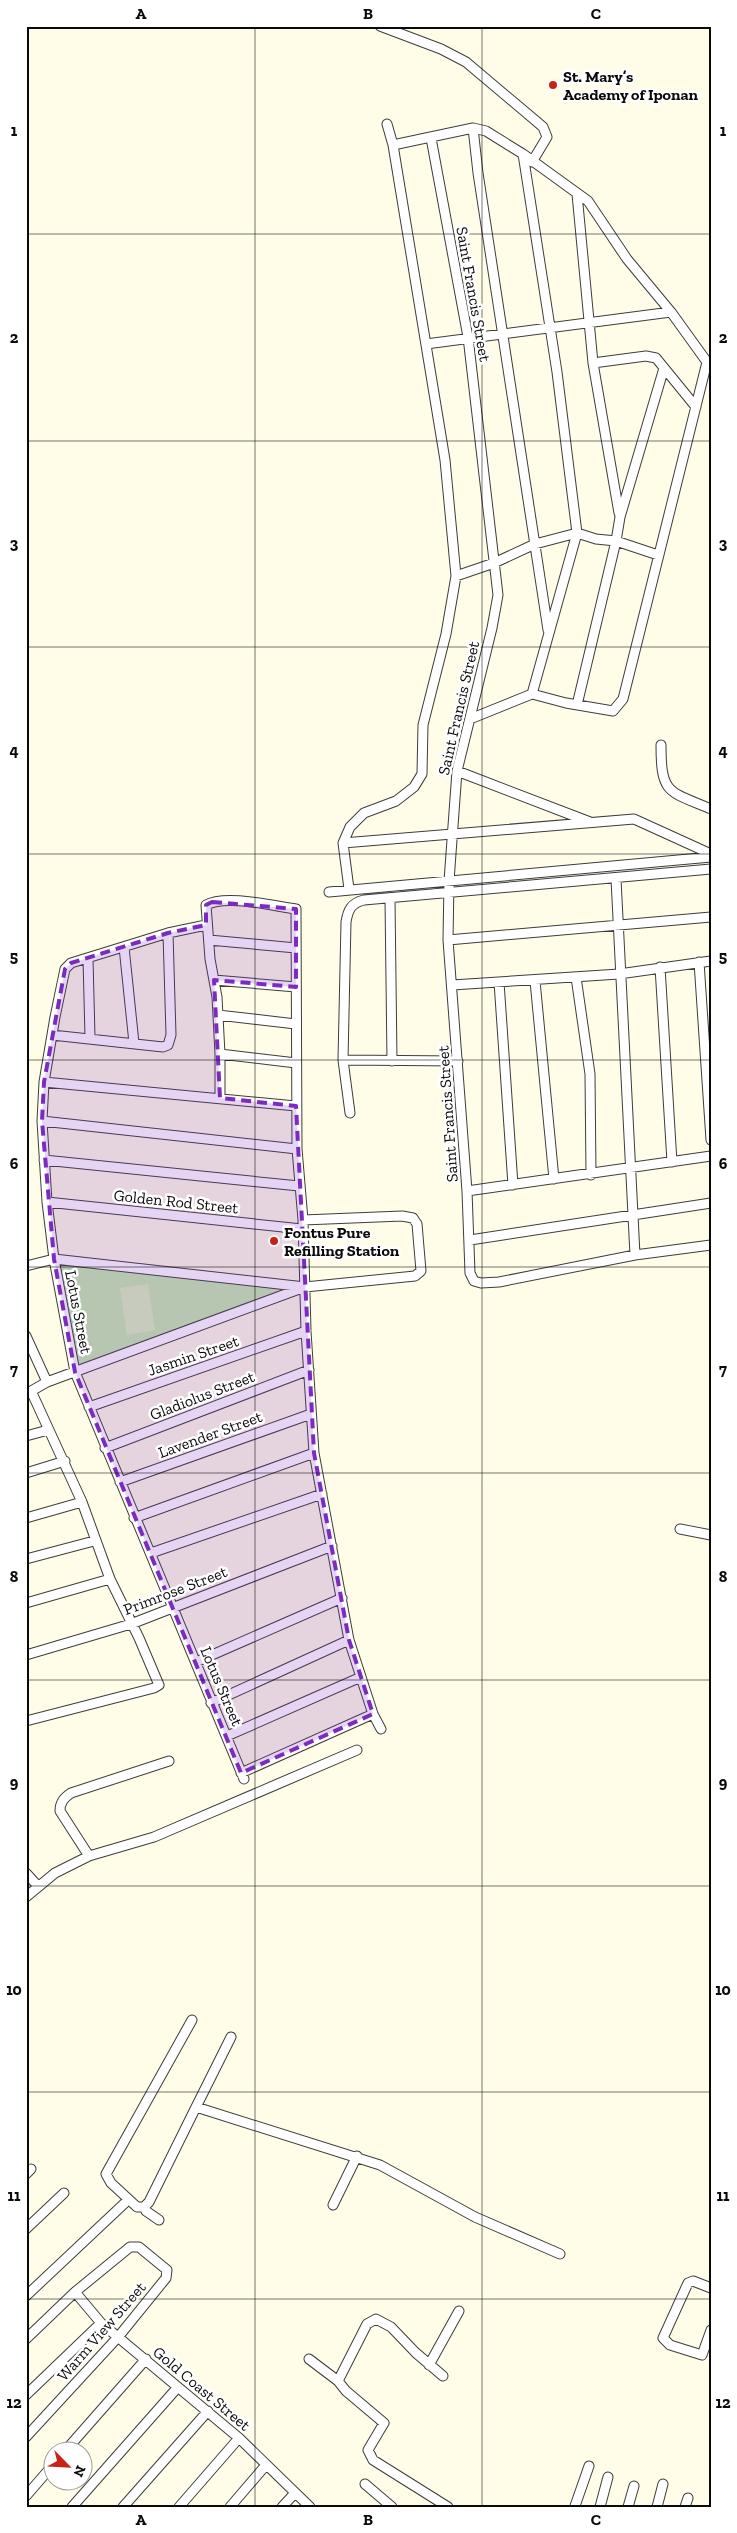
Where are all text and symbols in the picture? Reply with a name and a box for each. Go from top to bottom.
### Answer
text: A [136,4,147,23]
text: B [363,4,373,23]
text: C [591,4,601,23]
place label: St. Mary’s Academy of Iponan [563,67,699,104]
marker: St. Mary’s Academy of Iponan [547,79,559,91]
text: 1 [11,121,18,140]
text: 1 [720,121,727,140]
street label: Saint Francis Street [452,225,495,363]
text: 2 [10,328,19,347]
text: 2 [719,328,728,347]
text: 3 [10,534,19,553]
text: 3 [719,534,728,553]
street label: Saint Francis Street [434,639,483,777]
text: 4 [9,741,19,760]
text: 4 [718,741,728,760]
text: 5 [10,947,18,966]
text: 5 [719,947,727,966]
street label: Saint Francis Street [433,1045,462,1183]
text: 6 [10,1154,19,1173]
text: 6 [719,1154,728,1173]
street label: Golden Rod Street [113,1186,239,1217]
place label: Fontus Pure Refilling Station [284,1223,400,1260]
marker: Fontus Pure Refilling Station [268,1235,280,1247]
street label: Lotus Street [61,1269,96,1356]
street label: Jasmin Street [145,1331,241,1380]
text: 7 [10,1360,18,1379]
text: 7 [719,1360,727,1379]
street label: Gladiolus Street [147,1367,257,1424]
street label: Lavender Street [156,1407,265,1462]
street label: Primrose Street [121,1562,230,1619]
text: 8 [10,1567,19,1586]
text: 8 [719,1567,728,1586]
street label: Lotus Street [196,1644,247,1729]
text: 9 [10,1773,19,1792]
text: 9 [719,1773,728,1792]
text: 10 [6,1980,22,1999]
text: 10 [715,1980,731,1999]
text: 11 [8,2186,21,2205]
text: 11 [717,2186,730,2205]
street label: Warm View Street [53,2278,150,2385]
street label: Gold Coast Street [149,2342,254,2435]
text: 12 [6,2393,22,2412]
text: 12 [715,2393,731,2412]
north arrow [42,2440,92,2490]
text: N [69,2463,89,2480]
text: A [136,2510,147,2529]
text: B [363,2510,373,2529]
text: C [591,2510,601,2529]

